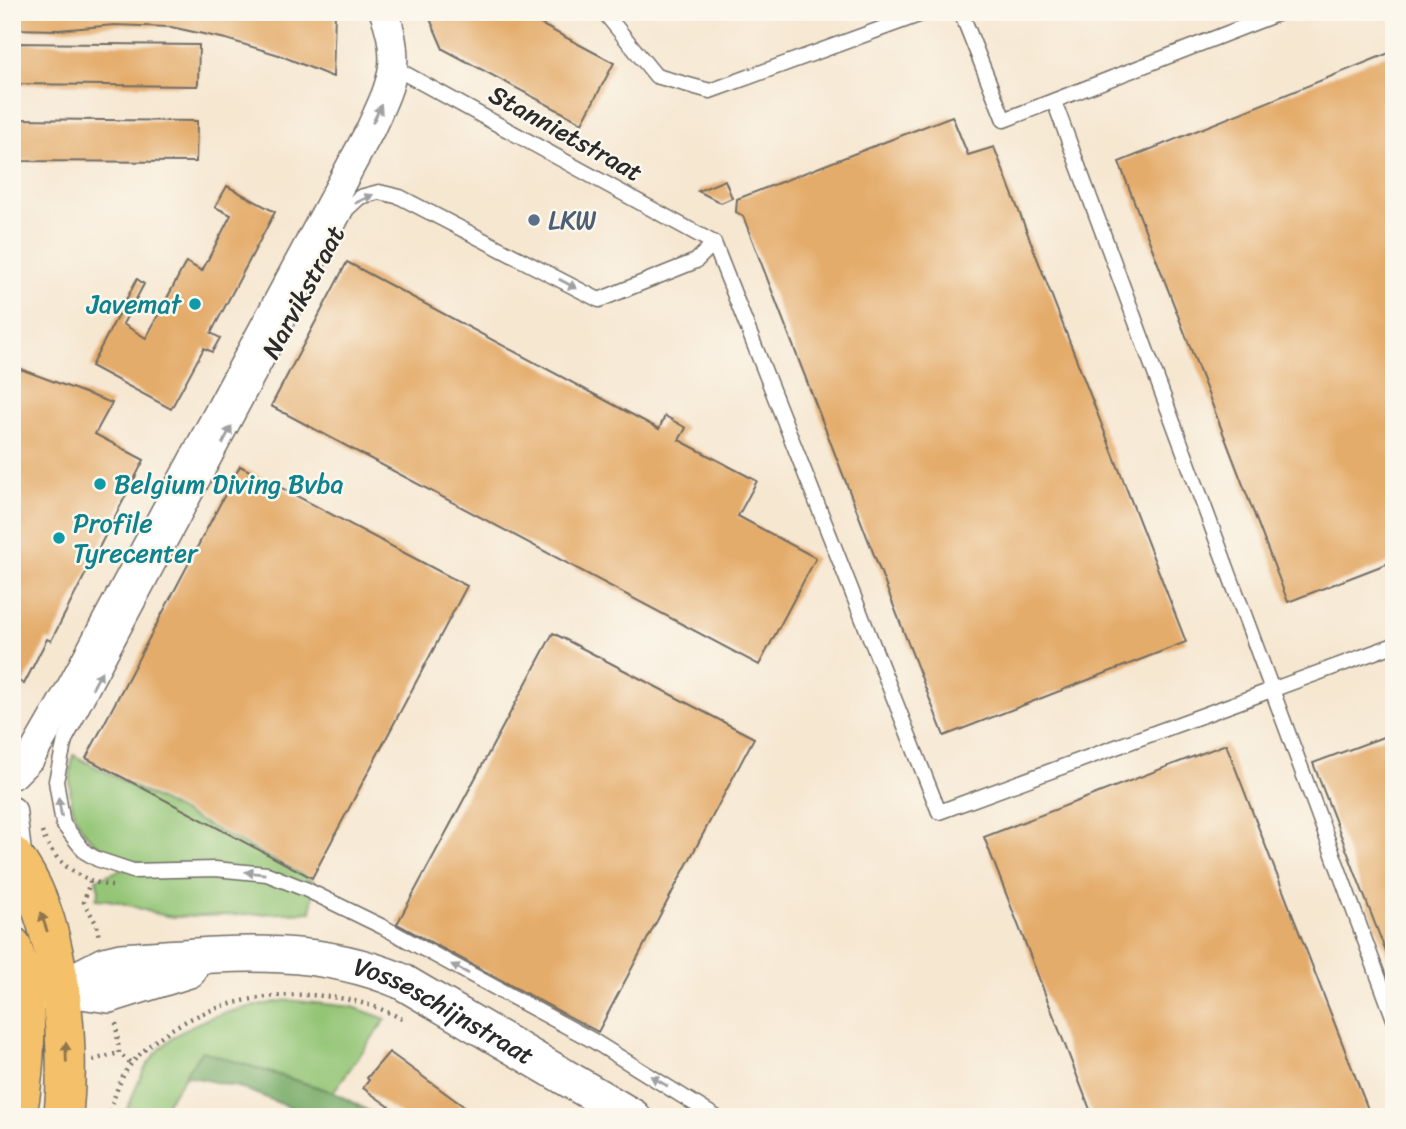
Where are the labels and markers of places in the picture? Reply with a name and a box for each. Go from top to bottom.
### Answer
place label: LKW [548,197,597,243]
marker: LKW [526,212,542,228]
place label: Javemat [86,281,183,327]
marker: Javemat [187,296,203,312]
place label: Belgium Diving Bvba [114,461,343,507]
marker: Belgium Diving Bvba [92,476,108,492]
place label: Profile Tyrecenter [73,500,199,576]
marker: Profile Tyrecenter [51,530,67,546]

